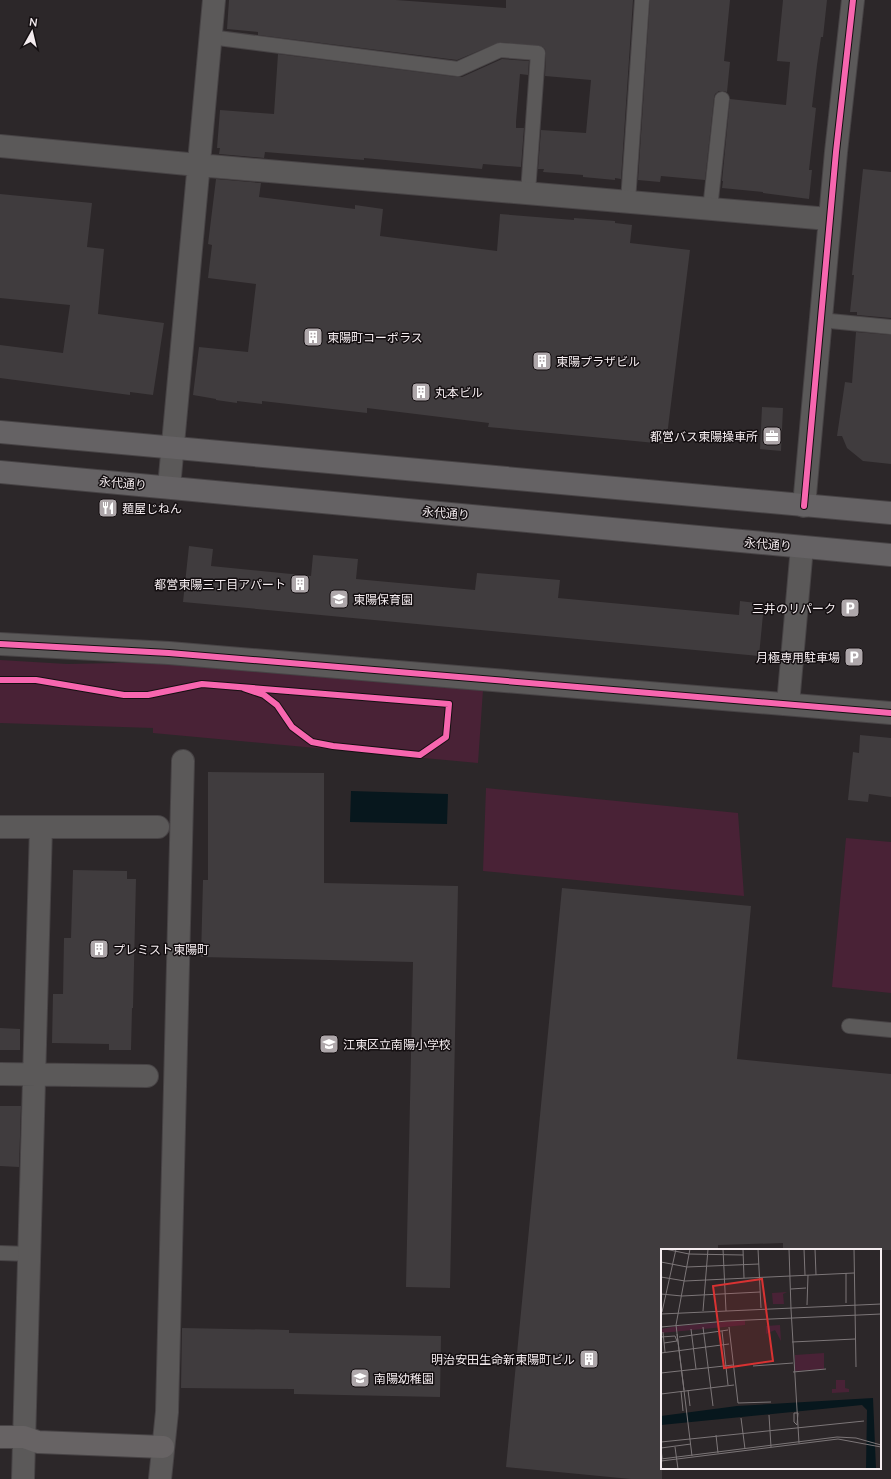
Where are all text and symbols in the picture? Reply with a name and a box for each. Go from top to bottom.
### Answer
north arrow [12,12,52,52]
text: N [28,15,38,30]
building icon: 東陽町コーポラス [302,326,324,348]
place label: 東陽町コーポラス [327,330,423,345]
building icon: 東陽プラザビル [531,350,553,372]
place label: 東陽プラザビル [556,354,640,369]
building icon: 丸本ビル [410,381,432,403]
place label: 丸本ビル [435,385,483,400]
office icon: 都営バス東陽操車所 [761,425,783,447]
place label: 都営バス東陽操車所 [650,429,758,444]
street label: 永代通り [98,473,148,493]
restaurant icon: 麺屋じねん [97,497,119,519]
place label: 麺屋じねん [122,501,182,516]
street label: 永代通り [421,503,471,523]
street label: 永代通り [743,534,793,554]
building icon: 都営東陽三丁目アパート [289,573,311,595]
place label: 都営東陽三丁目アパート [154,577,286,592]
school or university icon: 東陽保育園 [328,588,350,610]
place label: 東陽保育園 [353,592,413,607]
parking icon: 三井のリパーク [839,597,861,619]
place label: 三井のリパーク [752,601,836,616]
parking icon: 月極専用駐車場 [843,646,865,668]
place label: 月極専用駐車場 [756,650,840,665]
building icon: プレミスト東陽町 [88,938,110,960]
place label: プレミスト東陽町 [113,942,209,957]
school or university icon: 江東区立南陽小学校 [318,1033,340,1055]
place label: 江東区立南陽小学校 [343,1037,451,1052]
inset map [661,1249,881,1469]
building icon: 明治安田生命新東陽町ビル [578,1348,600,1370]
place label: 明治安田生命新東陽町ビル [431,1352,575,1367]
school or university icon: 南陽幼稚園 [349,1367,371,1389]
place label: 南陽幼稚園 [374,1371,434,1386]

